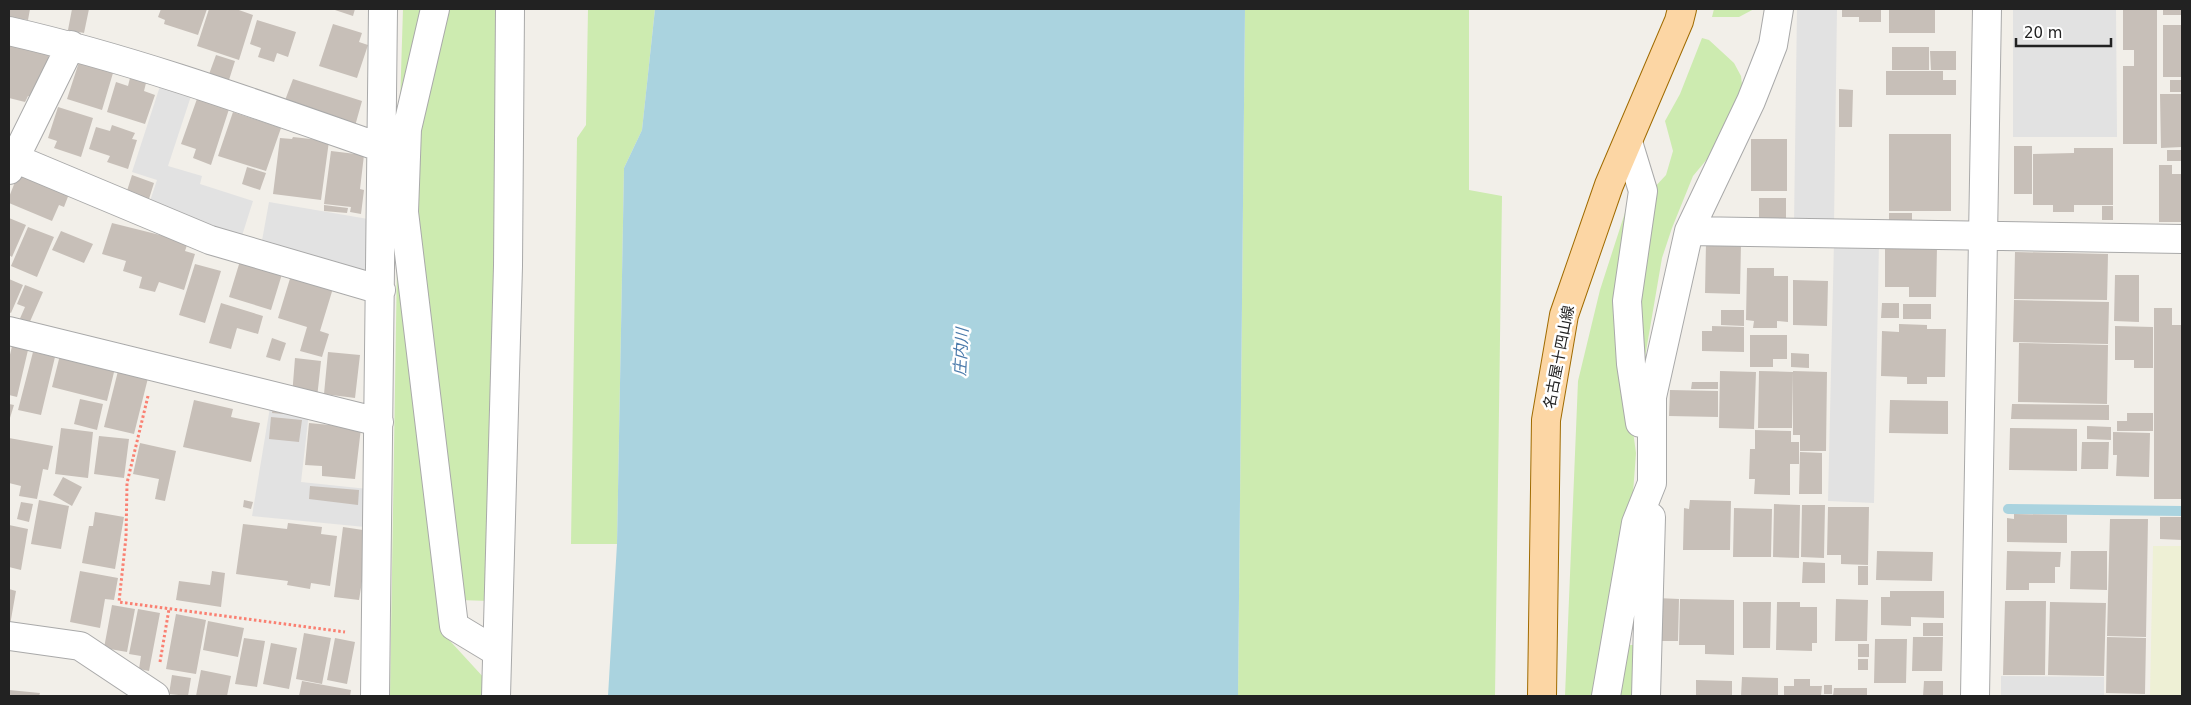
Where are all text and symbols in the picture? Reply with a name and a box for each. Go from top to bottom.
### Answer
scale bar [2016,15,2111,47]
text: 20 m [2024,24,2062,42]
street label: 名古屋十四山線 [1540,304,1578,410]
water label: 庄内川 [950,326,972,376]

